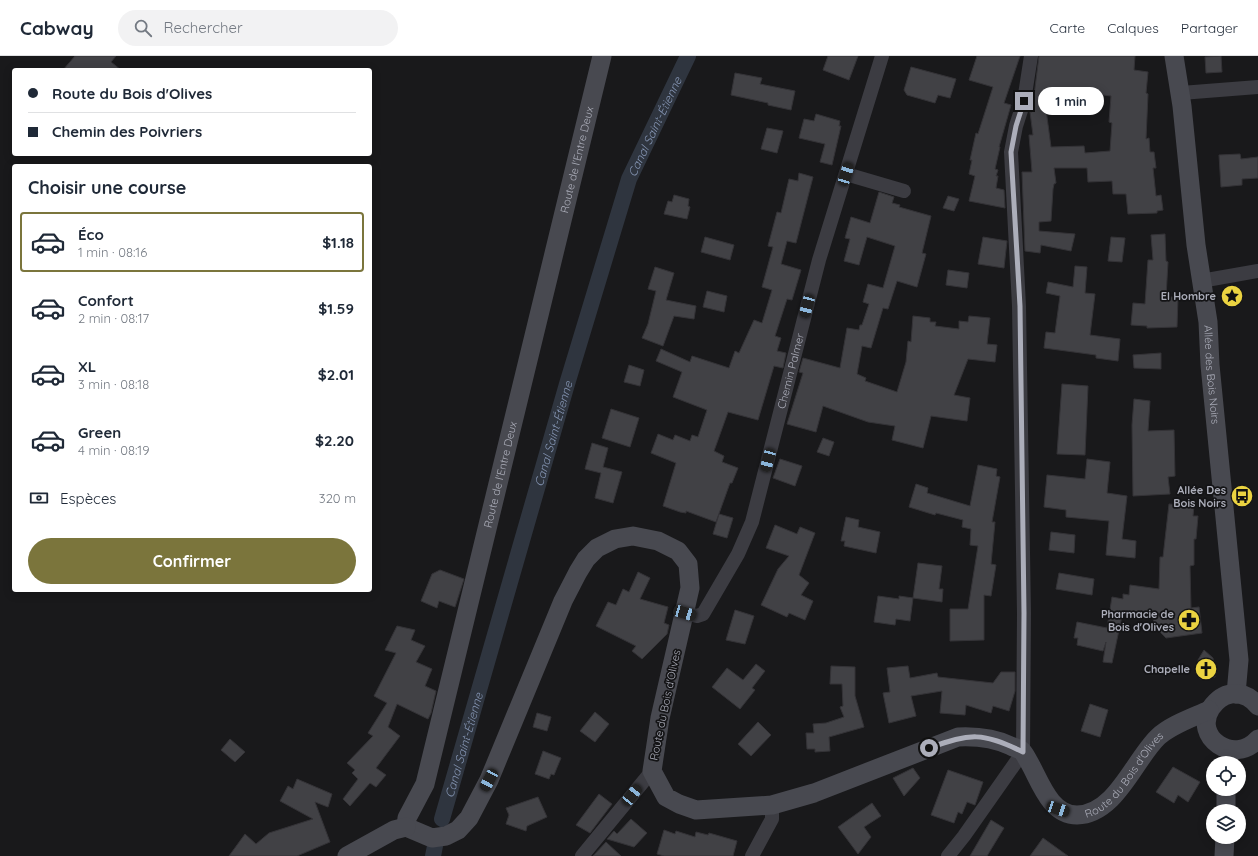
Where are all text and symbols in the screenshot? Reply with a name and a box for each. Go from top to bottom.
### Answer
search box [118,10,398,46]
text: Cabway [20,16,94,40]
icon: search [132,17,154,39]
text: Rechercher [164,18,243,37]
text: Carte [1050,19,1085,37]
text: Calques [1107,19,1159,37]
text: Partager [1181,19,1238,37]
water label: Canal Saint-Étienne [624,73,685,179]
text: Route du Bois d'Olives [52,84,212,103]
callout: 1 min [1038,87,1104,115]
route end [1015,92,1033,110]
text: 1 min [1055,93,1087,109]
street label: Route de l'Entre Deux [557,105,596,214]
text: Chemin des Poivriers [52,122,202,141]
car [837,161,855,187]
text: Choisir une course [28,176,186,199]
icon: car [30,224,66,260]
text: Éco [78,225,104,244]
text: $1.18 [322,233,354,252]
text: 1 min · 08:16 [78,244,147,260]
place icon: El Hombre [1219,283,1245,309]
place label: El Hombre [1161,289,1217,303]
icon: car [30,290,66,326]
text: Confort [78,291,134,310]
car [798,293,816,319]
text: $1.59 [318,299,354,318]
text: 2 min · 08:17 [78,310,149,326]
street label: Allée des Bois Noirs [1201,325,1223,425]
street label: Chemin Palmer [774,331,807,410]
icon: car [30,356,66,392]
text: XL [78,357,96,376]
text: $2.01 [318,365,354,384]
text: 3 min · 08:18 [78,376,149,392]
water label: Canal Saint-Étienne [531,378,575,488]
street label: Route de l'Entre Deux [481,420,520,529]
icon: car [30,422,66,458]
text: Green [78,423,121,442]
text: $2.20 [315,431,354,450]
text: 4 min · 08:19 [78,442,149,458]
car [759,447,777,473]
place label: Allée Des Bois Noirs [1173,483,1226,510]
bus stop icon: Allée Des Bois Noirs [1229,483,1255,509]
icon: cash [28,487,50,509]
text: Espèces [60,489,116,508]
text: 320 m [319,490,356,506]
button: Confirmer [28,538,356,584]
car [672,604,698,622]
place label: Pharmacie de Bois d'Olives [1101,607,1174,634]
pharmacy icon: Pharmacie de Bois d'Olives [1176,607,1202,633]
street label: Route du Bois d'Olives [646,648,684,762]
church icon: Chapelle [1193,656,1219,682]
place label: Chapelle [1144,662,1191,676]
water label: Canal Saint-Étienne [441,690,486,799]
street label: Route du Bois d'Olives [1083,729,1166,821]
route start [920,739,938,757]
map controls [1206,756,1246,844]
button: locate [1206,756,1246,796]
car [478,767,500,793]
car [620,782,644,808]
car [1045,800,1071,818]
button: layers [1206,804,1246,844]

